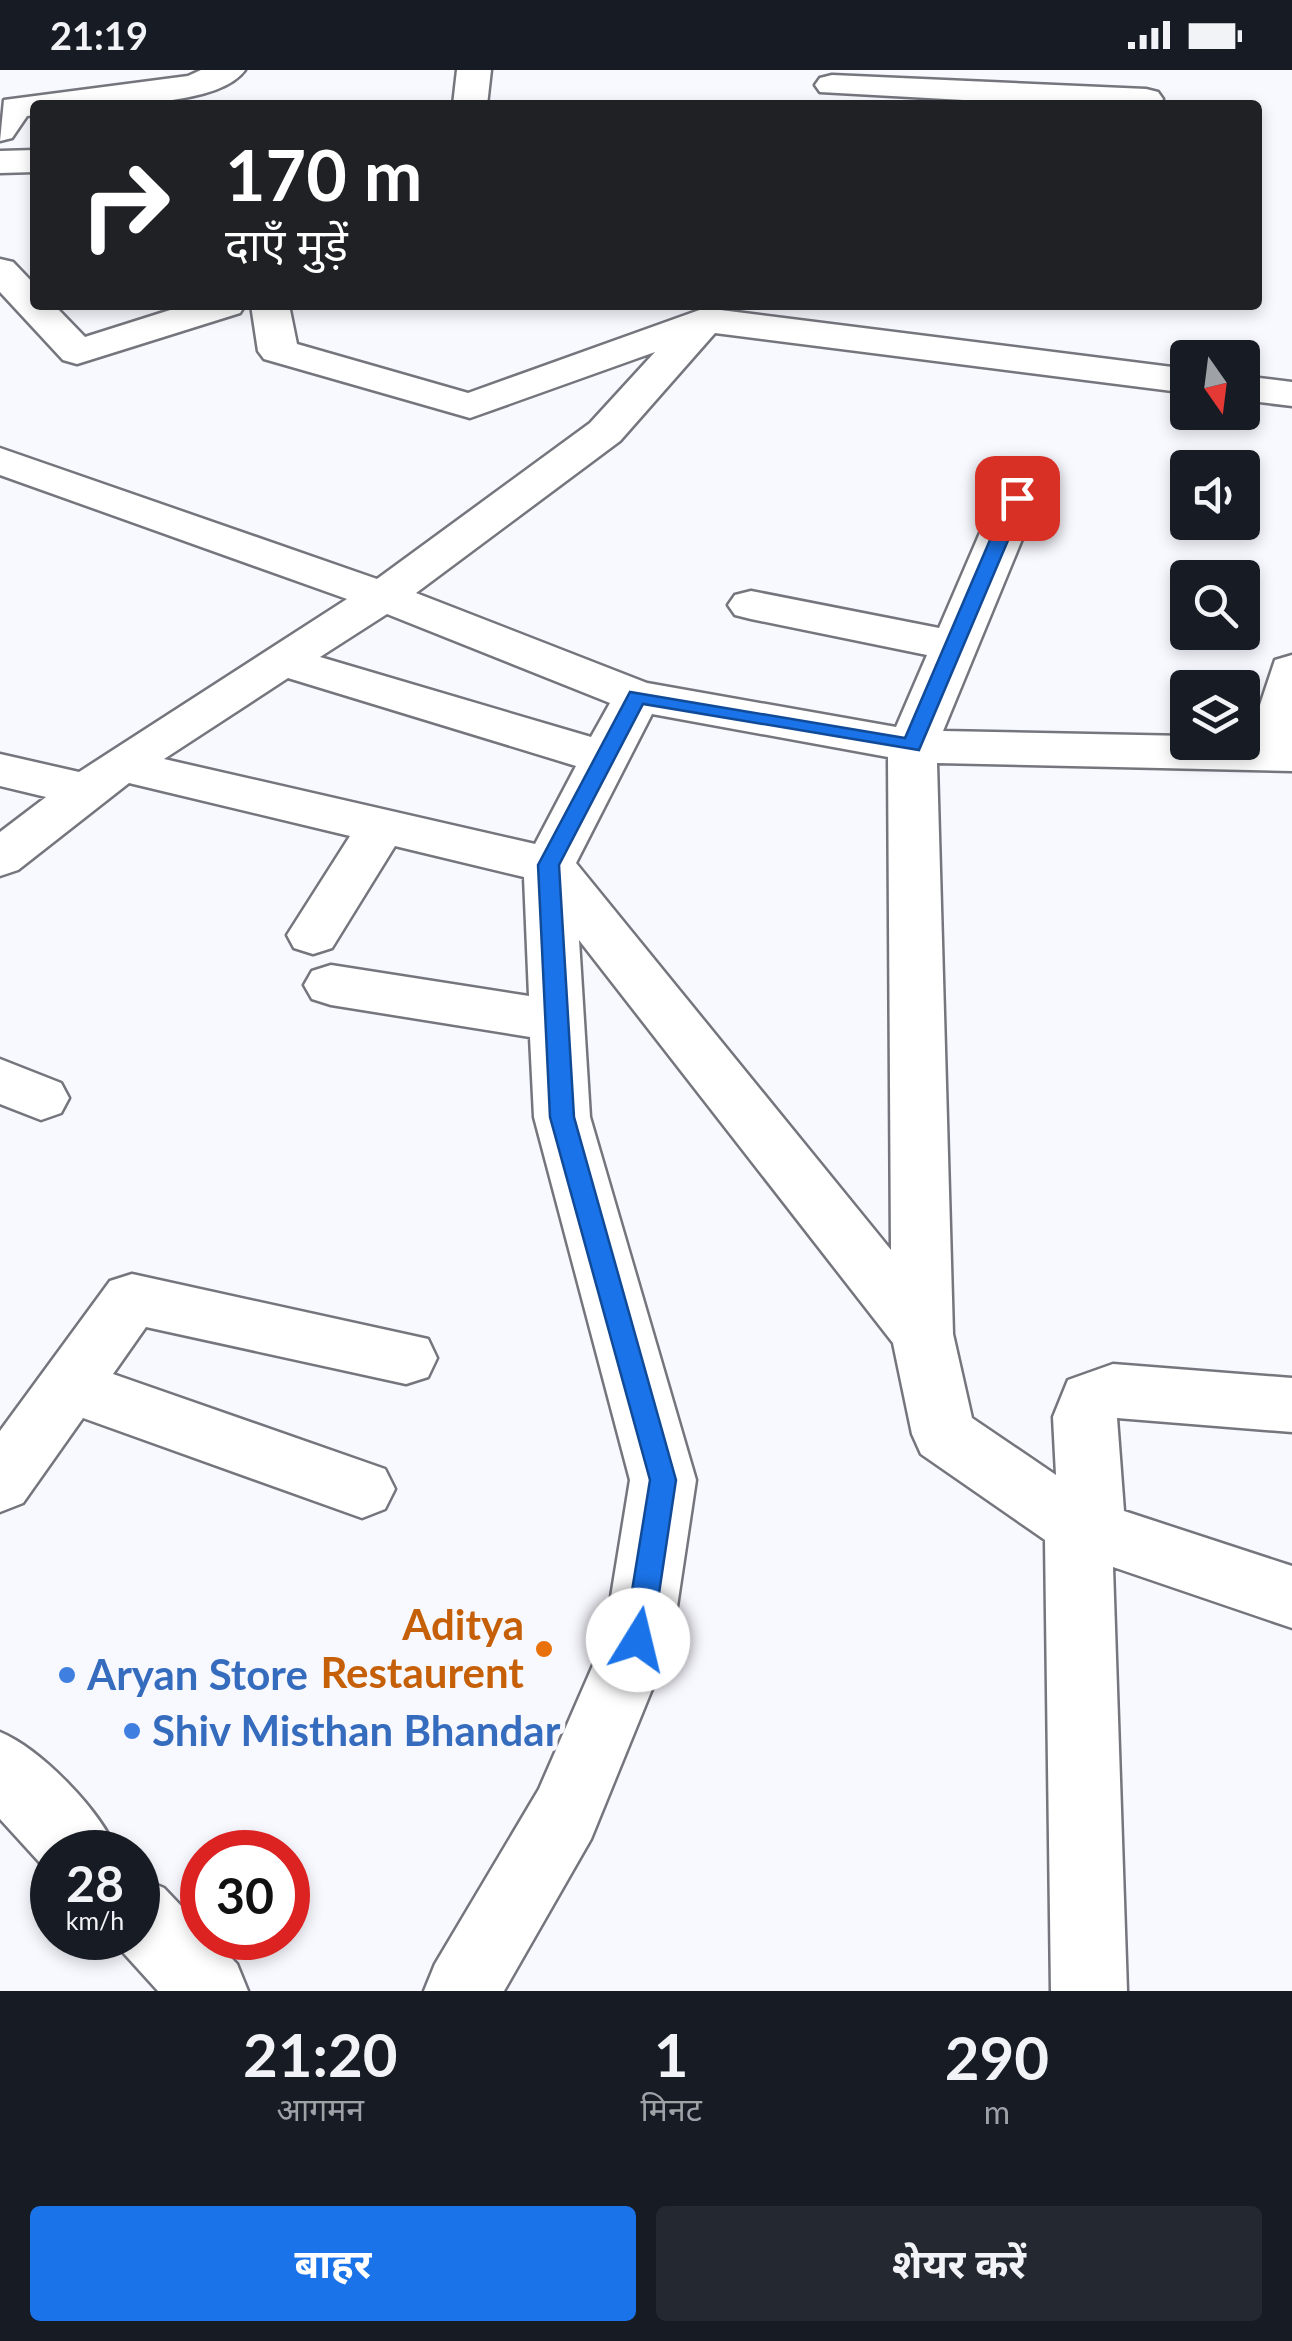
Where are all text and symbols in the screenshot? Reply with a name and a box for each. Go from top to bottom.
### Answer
text: 21:19 [50,12,148,58]
text: 170 m [225,132,422,216]
icon: right [60,140,190,270]
text: दाएँ मुड़ें [225,217,348,271]
north arrow [1170,340,1260,430]
map controls [1170,340,1260,760]
button: sound [1170,450,1260,540]
pin [975,456,1060,541]
icon: arrive [990,471,1045,526]
button: search [1170,560,1260,650]
button: layers [1170,670,1260,760]
position arrow [586,1588,690,1692]
place label: Aditya Restaurent [320,1599,524,1697]
marker: Aditya Restaurent [533,1638,555,1660]
place label: Aryan Store [86,1649,308,1699]
marker: Aryan Store [56,1664,78,1686]
place label: Shiv Misthan Bhandar [152,1705,561,1755]
marker: Shiv Misthan Bhandar [121,1720,143,1742]
speed limit sign: 30 [180,1830,310,1960]
text: 28 [66,1853,124,1913]
text: km/h [66,1905,124,1935]
text: 21:20 [243,2018,398,2090]
text: 1 [654,2018,689,2090]
text: 290 [945,2021,1049,2093]
text: आगमन [276,2089,364,2128]
text: मिनट [640,2089,702,2128]
text: m [984,2092,1010,2131]
button: बाहर [30,2206,636,2321]
button: शेयर करें [656,2206,1262,2321]

